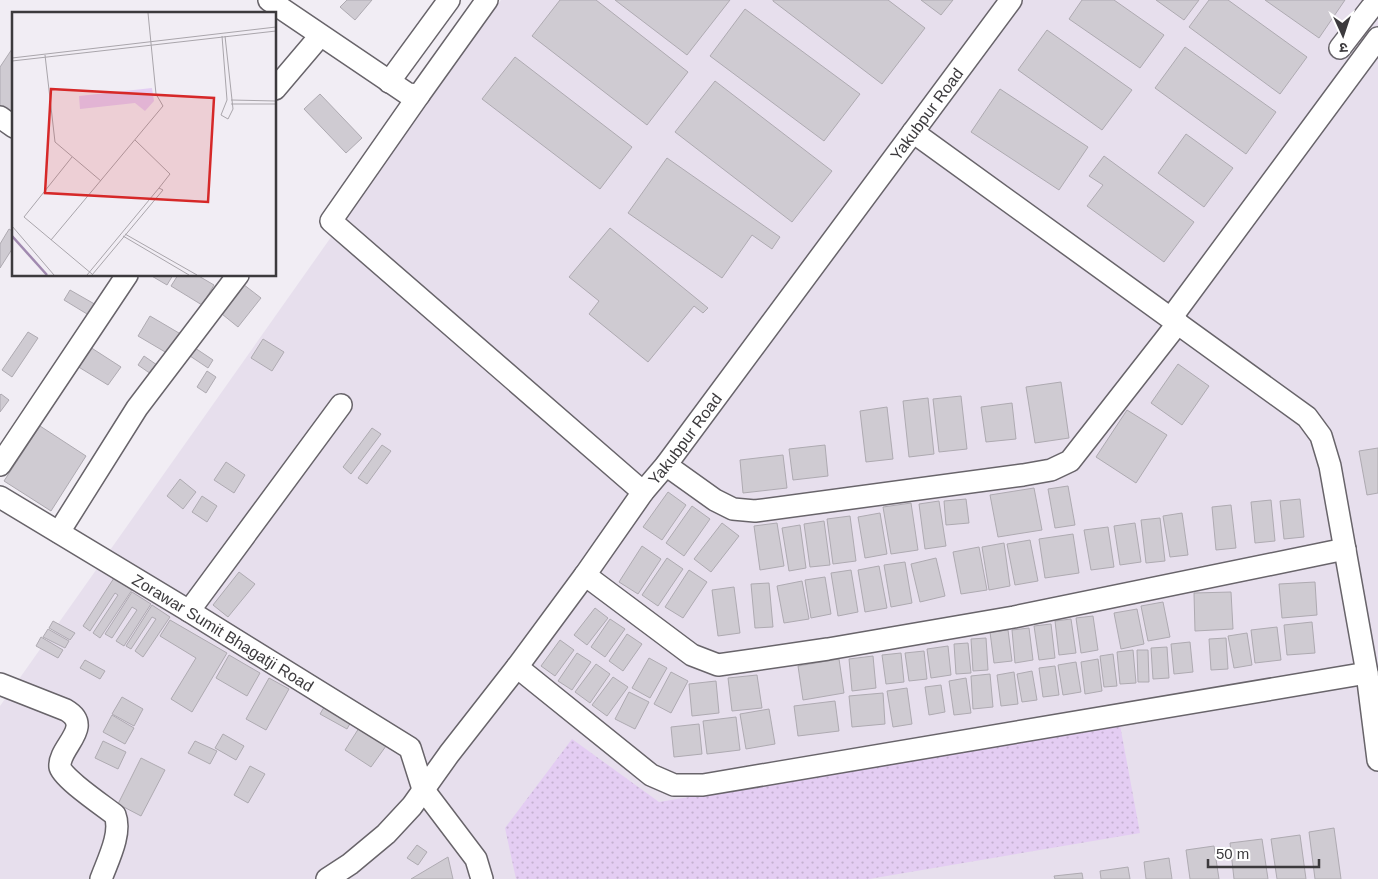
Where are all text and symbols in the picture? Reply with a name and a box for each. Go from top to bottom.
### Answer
north arrow [1318,10,1368,60]
inset map [12,12,276,276]
text: उ [1338,40,1348,56]
street label: Yakubpur Road [887,65,966,164]
street label: Yakubpur Road [645,390,725,488]
street label: Zorawar Sumit Bhagatji Road [129,571,316,695]
scale bar [1208,836,1319,868]
text: 50 m [1216,845,1249,862]

